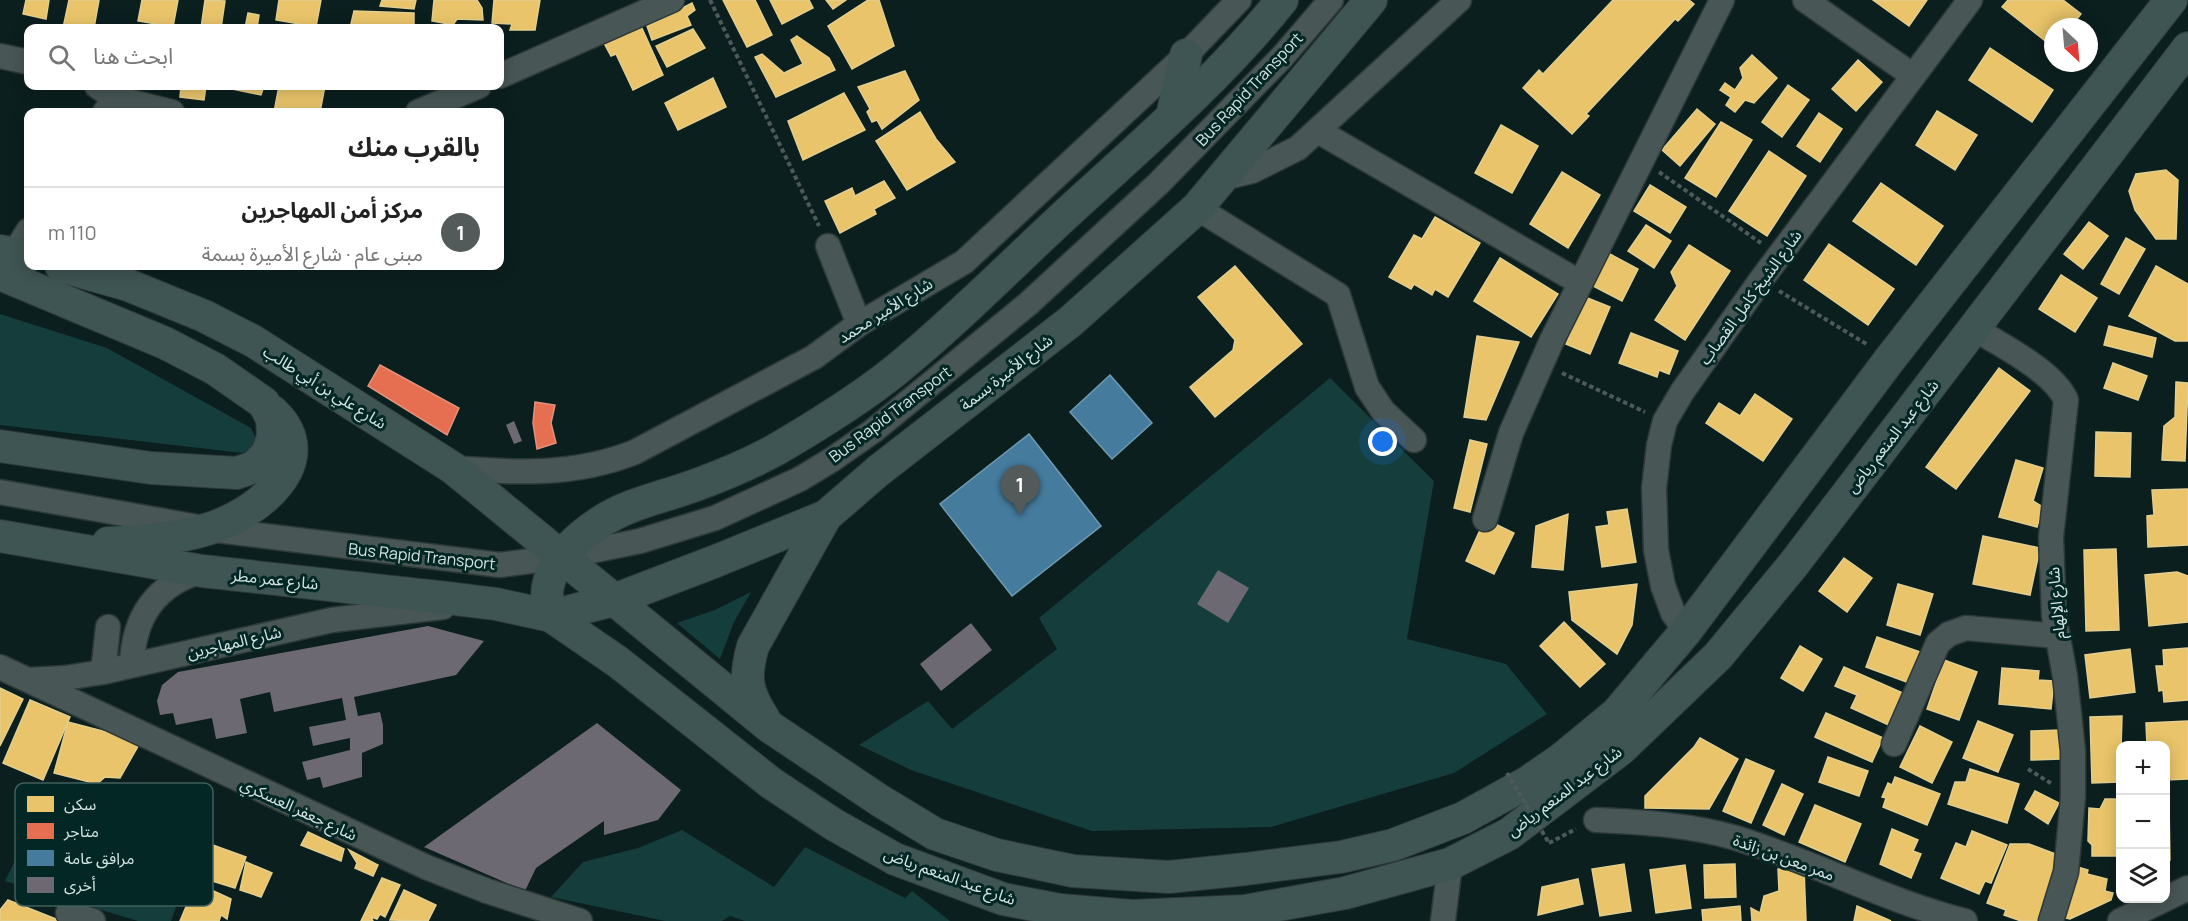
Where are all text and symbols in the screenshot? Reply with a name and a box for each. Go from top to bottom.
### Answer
north arrow [2044,18,2098,72]
search box [24,24,504,90]
street label: Bus Rapid Transport [1191,27,1307,151]
icon: search [45,41,78,74]
text: ابحث هنا [93,41,173,71]
text: بالقرب منك [348,128,480,164]
text: مركز أمن المهاجرين [241,195,423,225]
text: 110 m [48,219,97,246]
text: 1 [456,219,465,246]
street label: شارع الشيخ كامل القصاب [1694,225,1808,370]
text: مبنى عام · شارع الأميرة بسمة [202,240,423,267]
street label: شارع الأمير محمد [833,272,938,350]
street label: شارع الأميرة بسمة [955,329,1058,417]
street label: شارع علي بن أبي طالب [258,340,391,436]
street label: Bus Rapid Transport [824,361,956,467]
street label: شارع عبد المنعم رياض [1841,375,1945,499]
your location [1368,427,1397,456]
pin: 1 [1000,466,1040,515]
street label: Bus Rapid Transport [347,537,497,575]
street label: شارع عمر مطر [229,563,320,596]
street label: شارع الإلهام [2042,566,2072,640]
street label: شارع المهاجرين [185,620,284,665]
street label: شارع عبد المنعم رياض [1502,741,1627,843]
map controls [2116,741,2170,903]
button: + [2116,741,2170,795]
street label: شارع جعفر العسكري [236,772,361,847]
legend [15,783,213,906]
text: سكن [64,793,96,815]
button: − [2116,795,2170,849]
text: متاجر [63,820,99,842]
street label: ممر معن بن زائدة [1730,828,1838,886]
street label: شارع عبد المنعم رياض [880,842,1019,912]
text: مرافق عامة [64,847,134,869]
button: layers [2116,849,2170,903]
text: أخرى [64,874,96,896]

